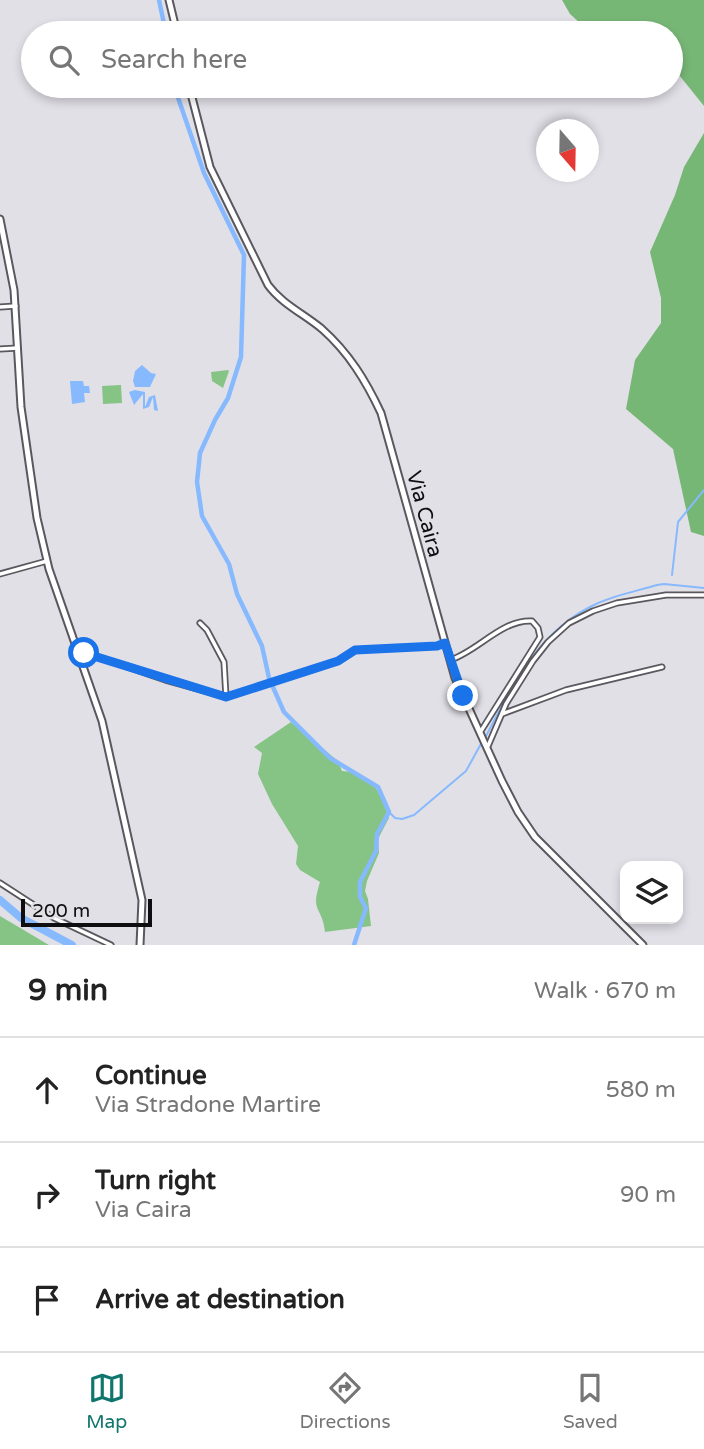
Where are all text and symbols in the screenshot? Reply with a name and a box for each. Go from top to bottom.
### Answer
search box [21,21,683,98]
icon: search [45,41,83,79]
text: Search here [101,44,247,75]
north arrow [536,119,599,182]
street label: Via Caira [401,468,448,560]
route start [68,637,99,668]
route end [447,680,478,711]
map controls [620,861,683,924]
button: layers [620,861,683,924]
scale bar [21,896,152,928]
text: 200 m [32,900,90,922]
text: 9 min [28,972,108,1009]
text: Walk · 670 m [534,977,676,1005]
text: Continue [95,1060,207,1091]
icon: ahead [28,1071,66,1109]
text: 580 m [606,1076,676,1104]
text: Via Stradone Martire [95,1091,321,1119]
text: Turn right [95,1165,216,1196]
icon: right [28,1176,66,1214]
text: 90 m [620,1181,676,1209]
text: Via Caira [95,1196,192,1224]
icon: arrive [28,1281,66,1319]
text: Arrive at destination [95,1284,345,1315]
tab: Map [86,1369,127,1433]
tab: Directions [300,1369,391,1433]
tab: Saved [563,1369,618,1433]

